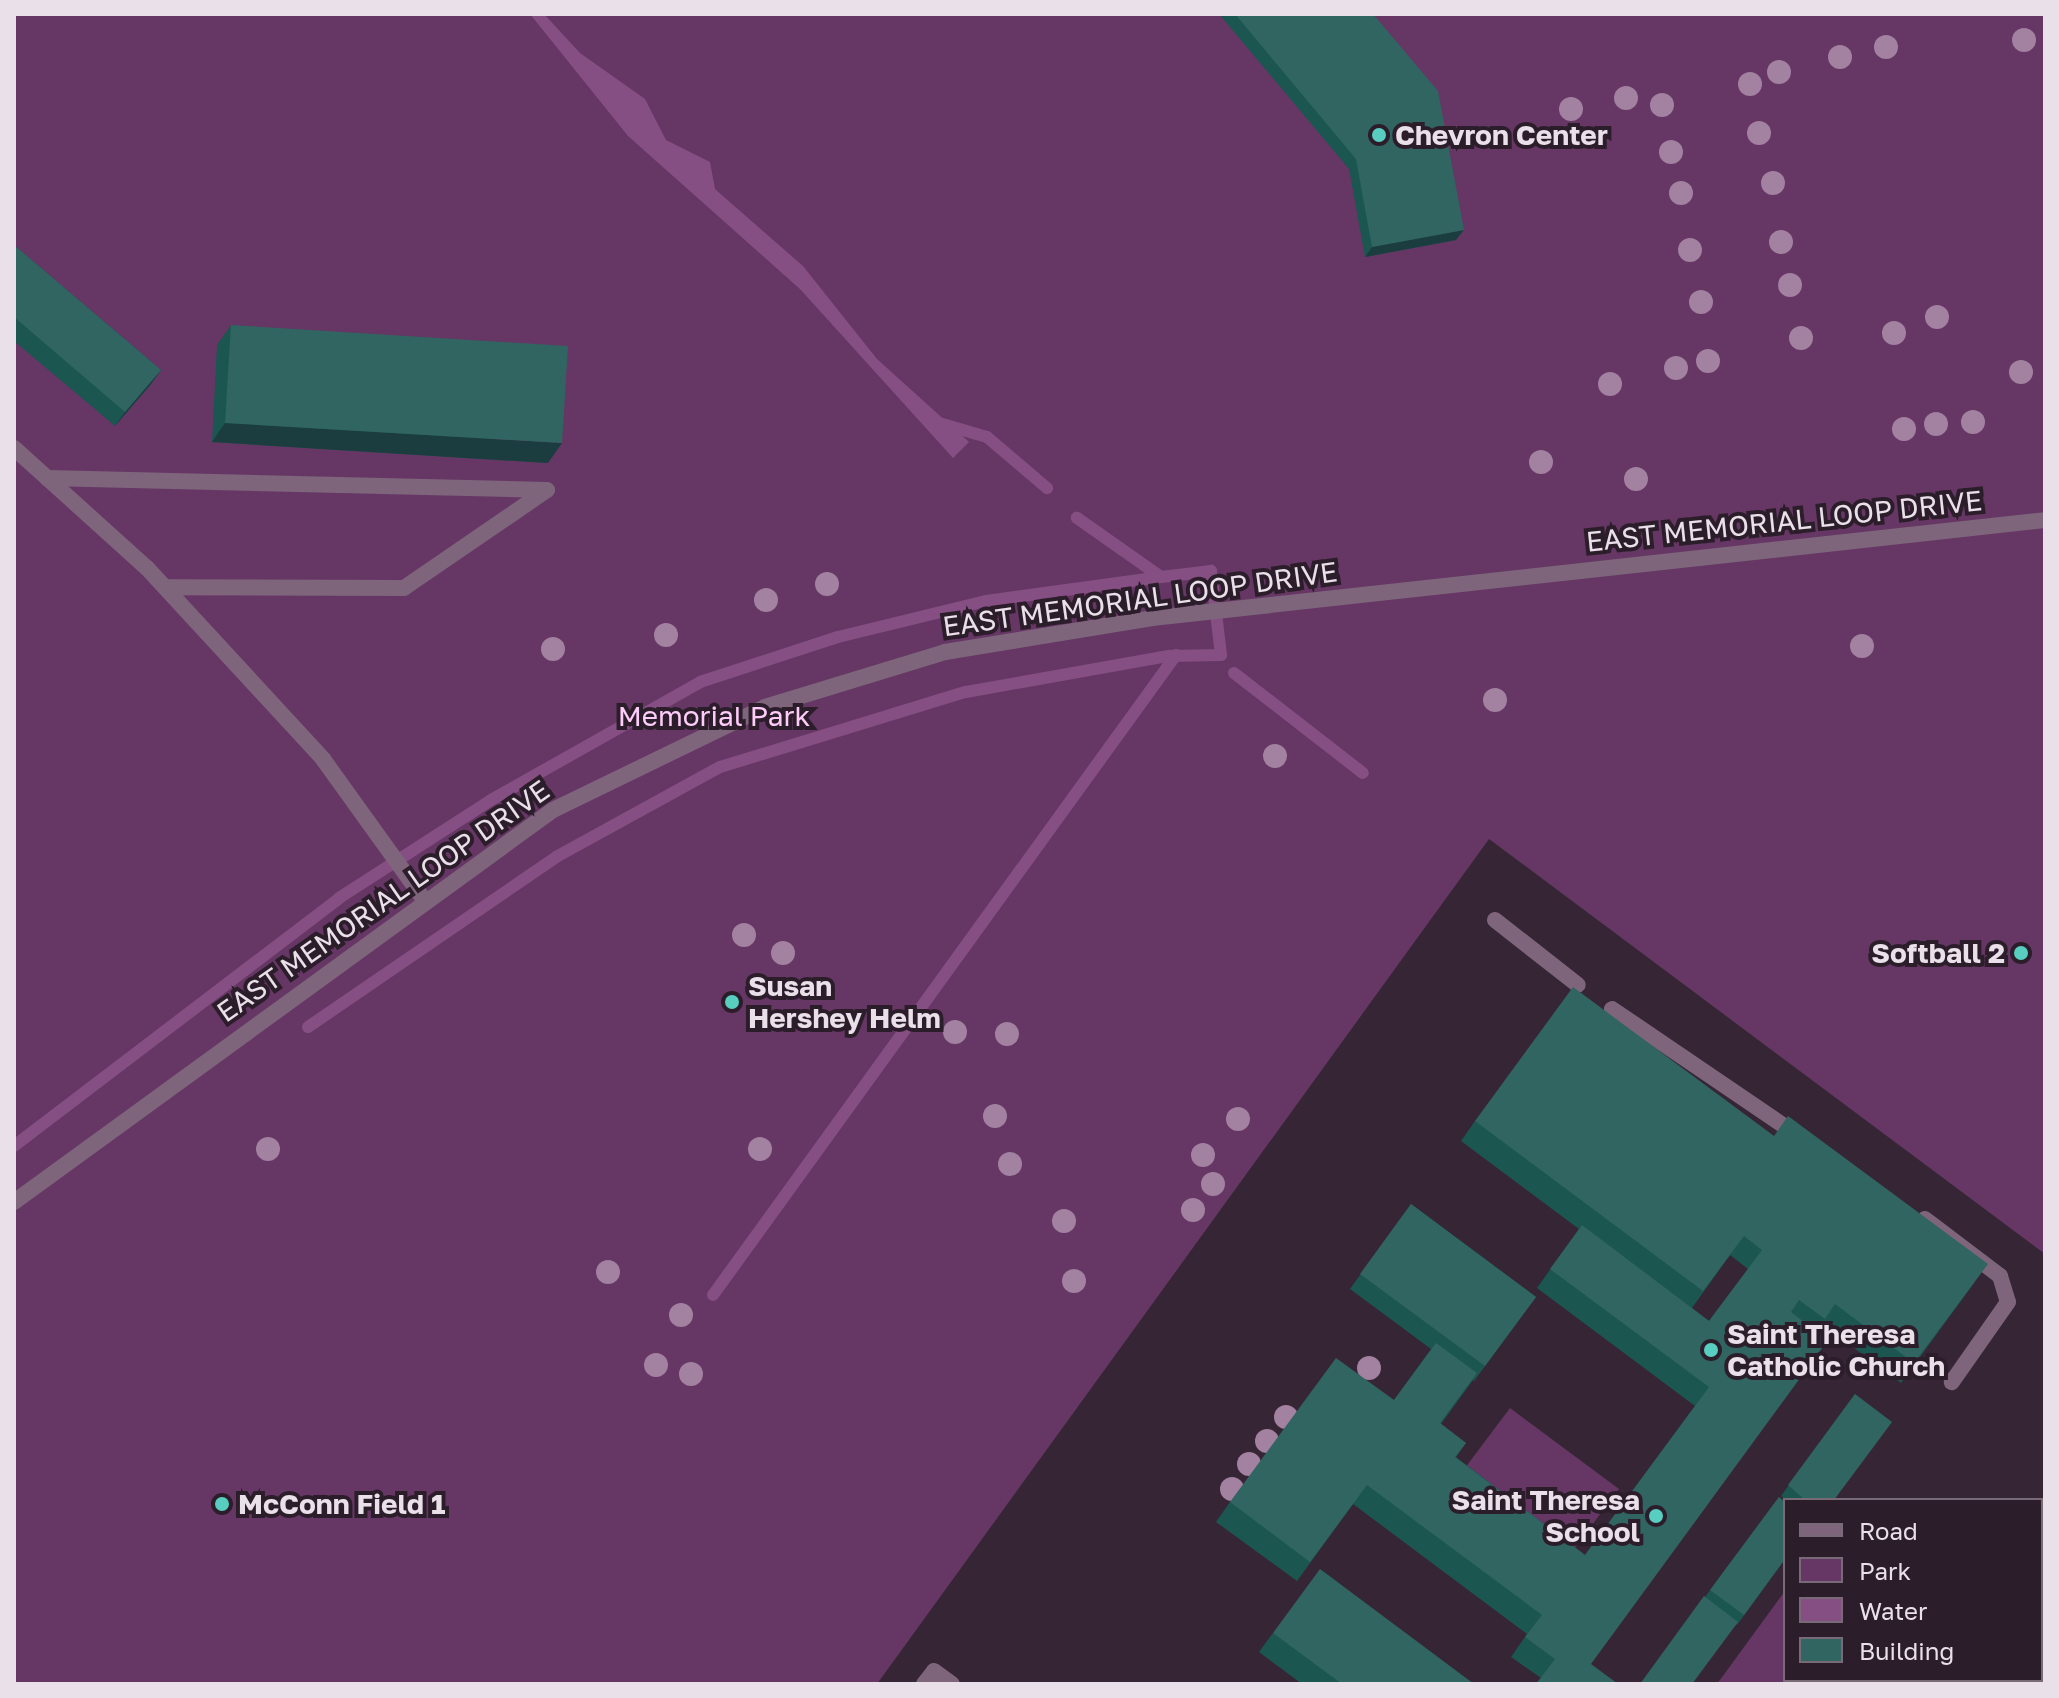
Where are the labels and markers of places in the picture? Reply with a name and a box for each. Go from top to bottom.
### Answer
place label: Chevron Center [1395,118,1608,152]
marker: Chevron Center [1370,126,1388,144]
place label: Softball 2 [1871,936,2005,970]
marker: Softball 2 [2012,944,2030,962]
place label: Susan Hershey Helm [748,969,941,1035]
marker: Susan Hershey Helm [723,993,741,1011]
place label: Saint Theresa Catholic Church [1727,1317,1945,1383]
marker: Saint Theresa Catholic Church [1702,1341,1720,1359]
place label: Saint Theresa School [1452,1483,1640,1549]
place label: McConn Field 1 [238,1487,445,1521]
marker: McConn Field 1 [213,1495,231,1513]
marker: Saint Theresa School [1647,1507,1665,1525]

